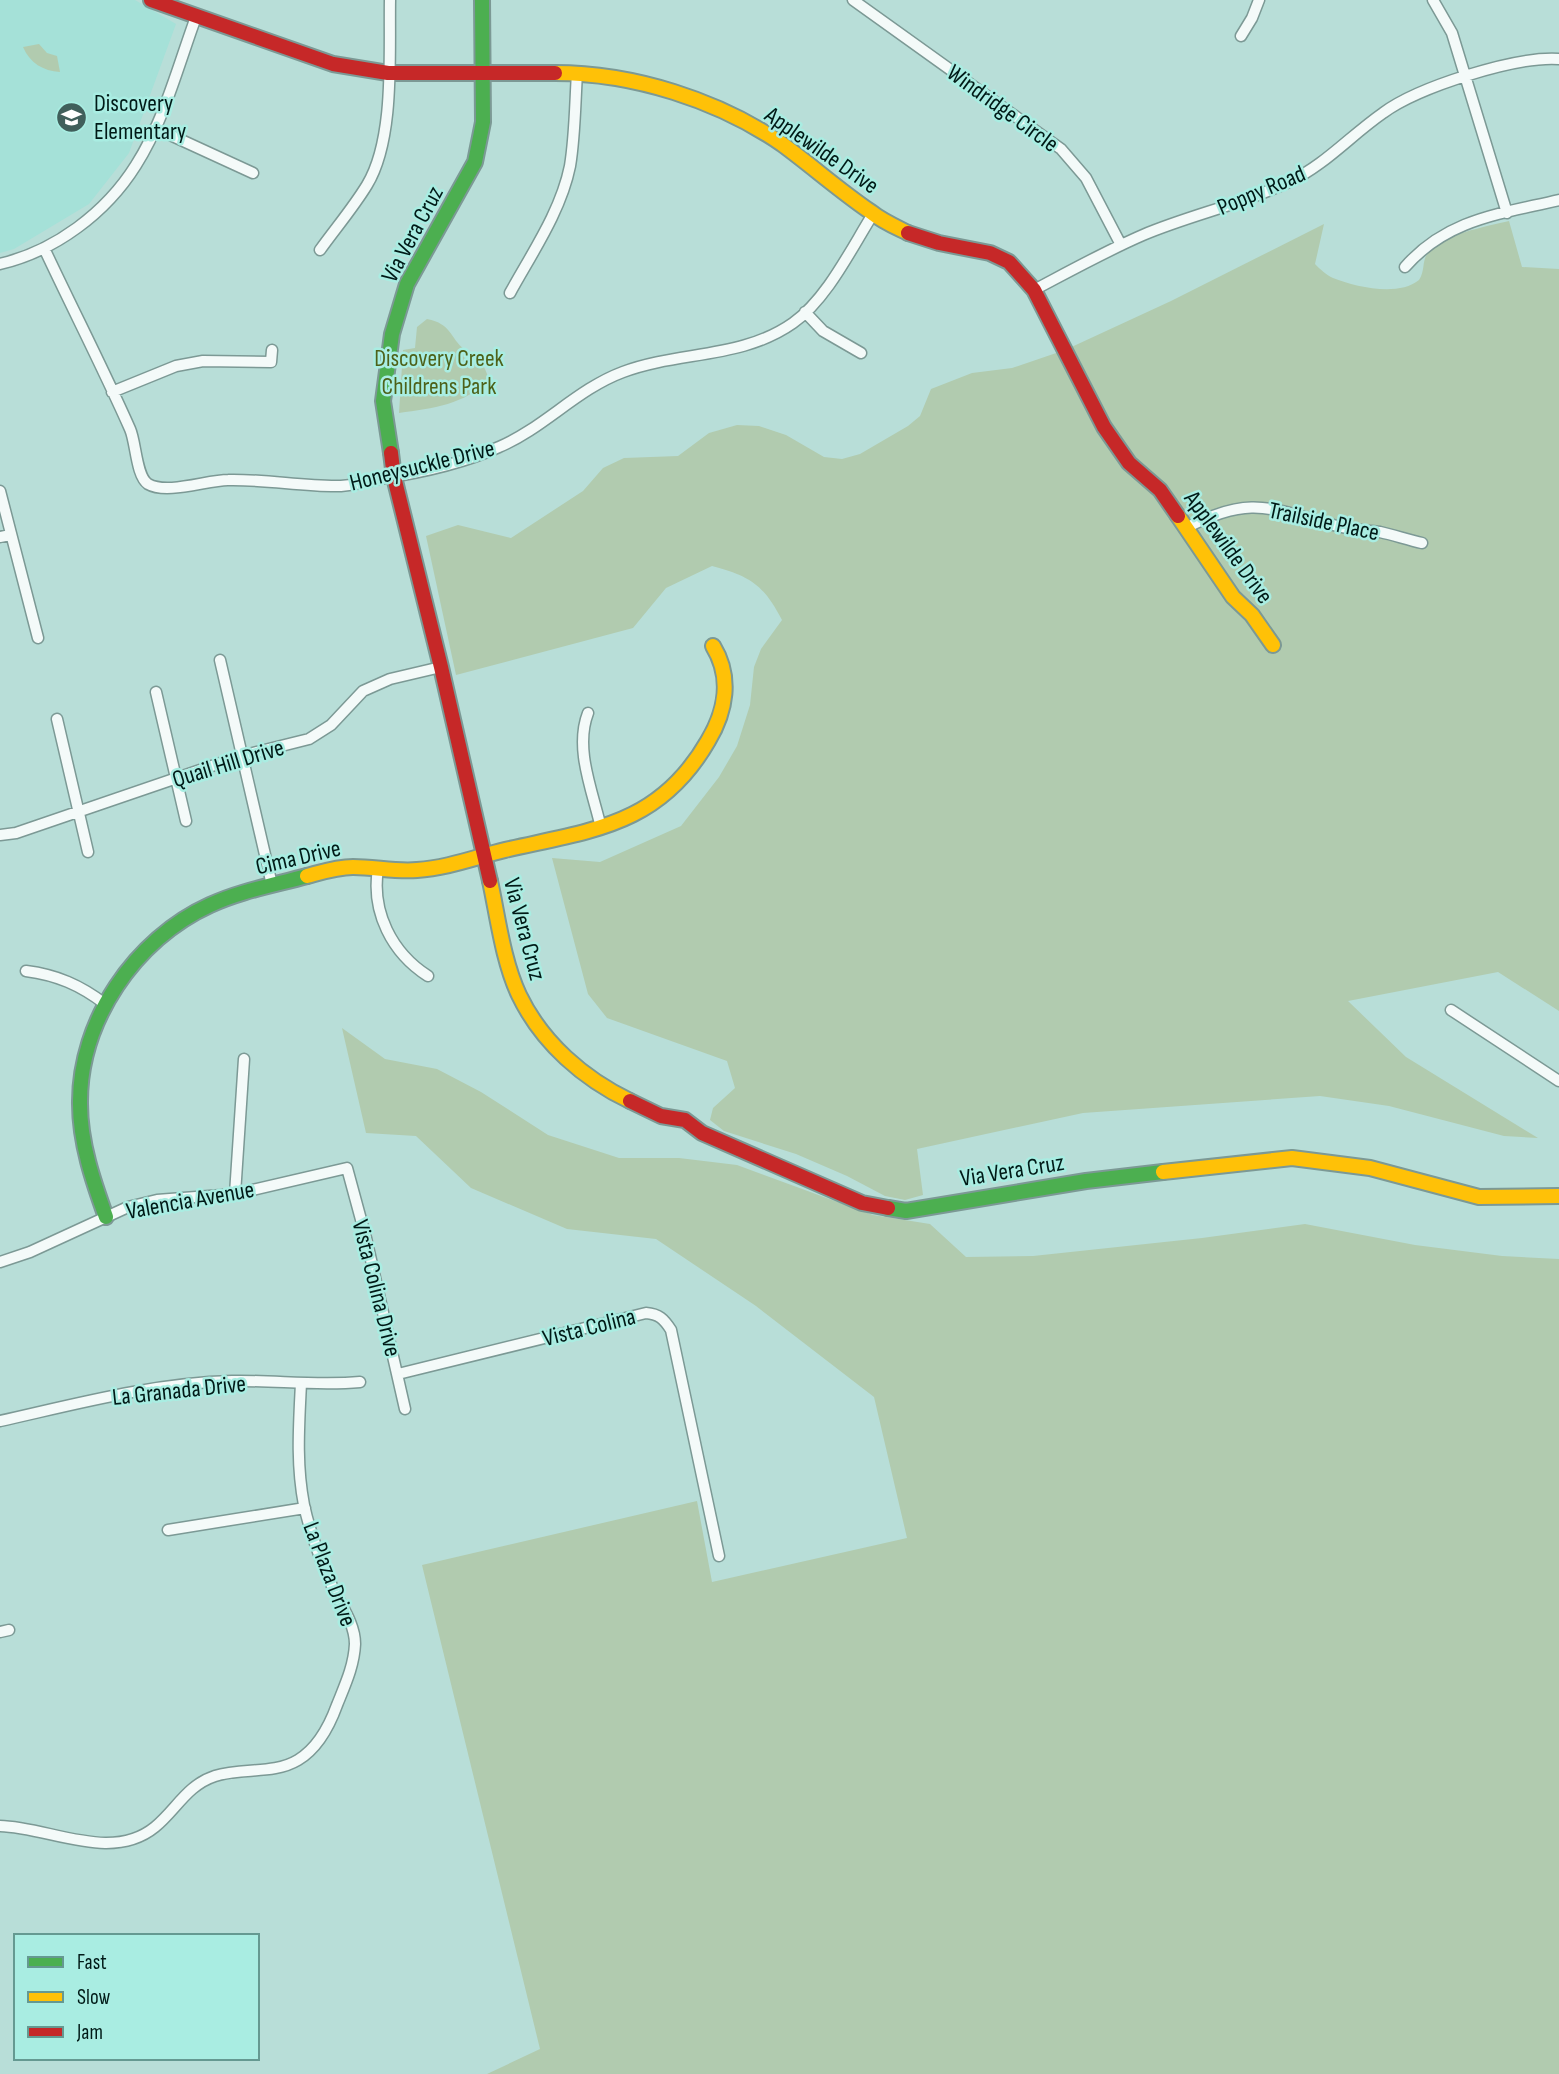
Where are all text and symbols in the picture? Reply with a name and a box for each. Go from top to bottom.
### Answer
street label: Windridge Circle [941,58,1064,159]
place label: Discovery Elementary [94,89,186,146]
school or university icon: Discovery Elementary [54,100,88,134]
street label: Applewilde Drive [758,100,884,200]
street label: Poppy Road [1213,159,1310,222]
street label: Via Vera Cruz [375,181,450,287]
park label: Discovery Creek Childrens Park [374,344,504,401]
street label: Honeysuckle Drive [347,433,498,498]
street label: Applewilde Drive [1177,484,1279,609]
street label: Trailside Place [1266,496,1382,547]
street label: Quail Hill Drive [169,733,287,794]
street label: Cima Drive [253,834,344,881]
street label: Via Vera Cruz [497,875,552,984]
street label: Via Vera Cruz [958,1148,1066,1193]
street label: Valencia Avenue [124,1175,256,1226]
street label: Vista Colina Drive [345,1217,408,1360]
street label: Vista Colina [540,1302,638,1353]
street label: La Granada Drive [111,1369,247,1412]
street label: La Plaza Drive [296,1518,363,1630]
legend [14,1934,259,2060]
text: Fast [77,1950,107,1975]
text: Slow [77,1985,111,2010]
text: Jam [76,2020,103,2045]

